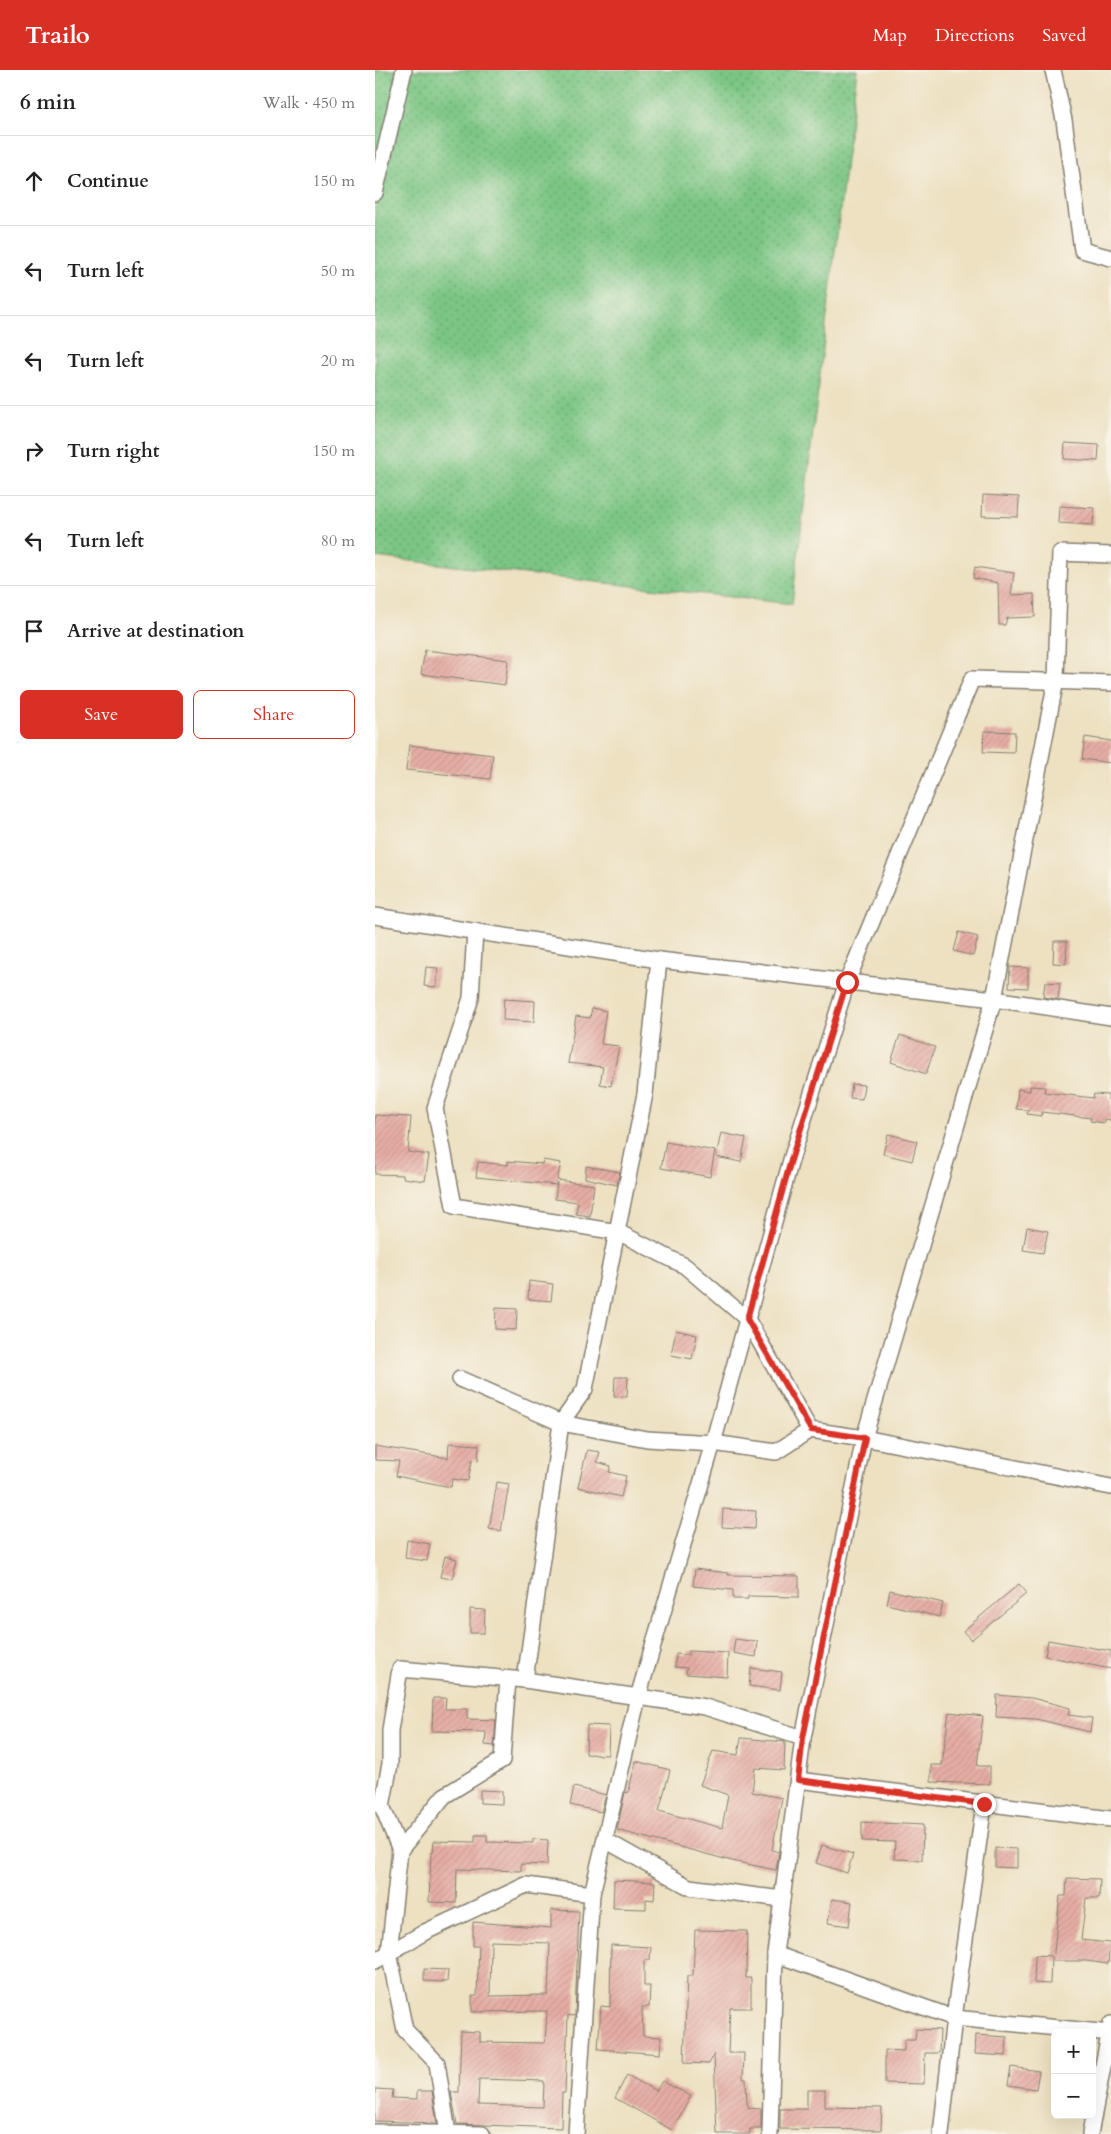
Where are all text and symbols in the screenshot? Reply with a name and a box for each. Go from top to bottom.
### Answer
text: Trailo [25,19,90,52]
text: Map [873,23,907,48]
text: Directions [935,23,1014,48]
text: Saved [1042,23,1086,48]
text: 6 min [20,88,76,117]
text: Walk · 450 m [263,92,355,114]
icon: ahead [20,167,48,195]
text: Continue [67,168,149,194]
text: 150 m [313,170,355,192]
icon: left [20,257,48,285]
text: Turn left [67,258,144,284]
text: 50 m [321,260,355,282]
icon: left [20,347,48,375]
text: Turn left [67,348,144,374]
text: 20 m [321,350,355,372]
icon: right [20,437,48,465]
text: Turn right [67,438,159,464]
text: 150 m [313,440,355,462]
icon: left [20,527,48,555]
text: Turn left [67,528,144,554]
text: 80 m [321,530,355,552]
icon: arrive [20,617,48,645]
text: Arrive at destination [67,618,244,644]
button: Save [20,690,183,739]
button: Share [193,690,355,739]
route start [836,971,859,994]
route end [973,1793,996,1816]
map controls [1051,2029,1096,2119]
button: + [1051,2029,1096,2074]
button: − [1051,2074,1096,2119]

